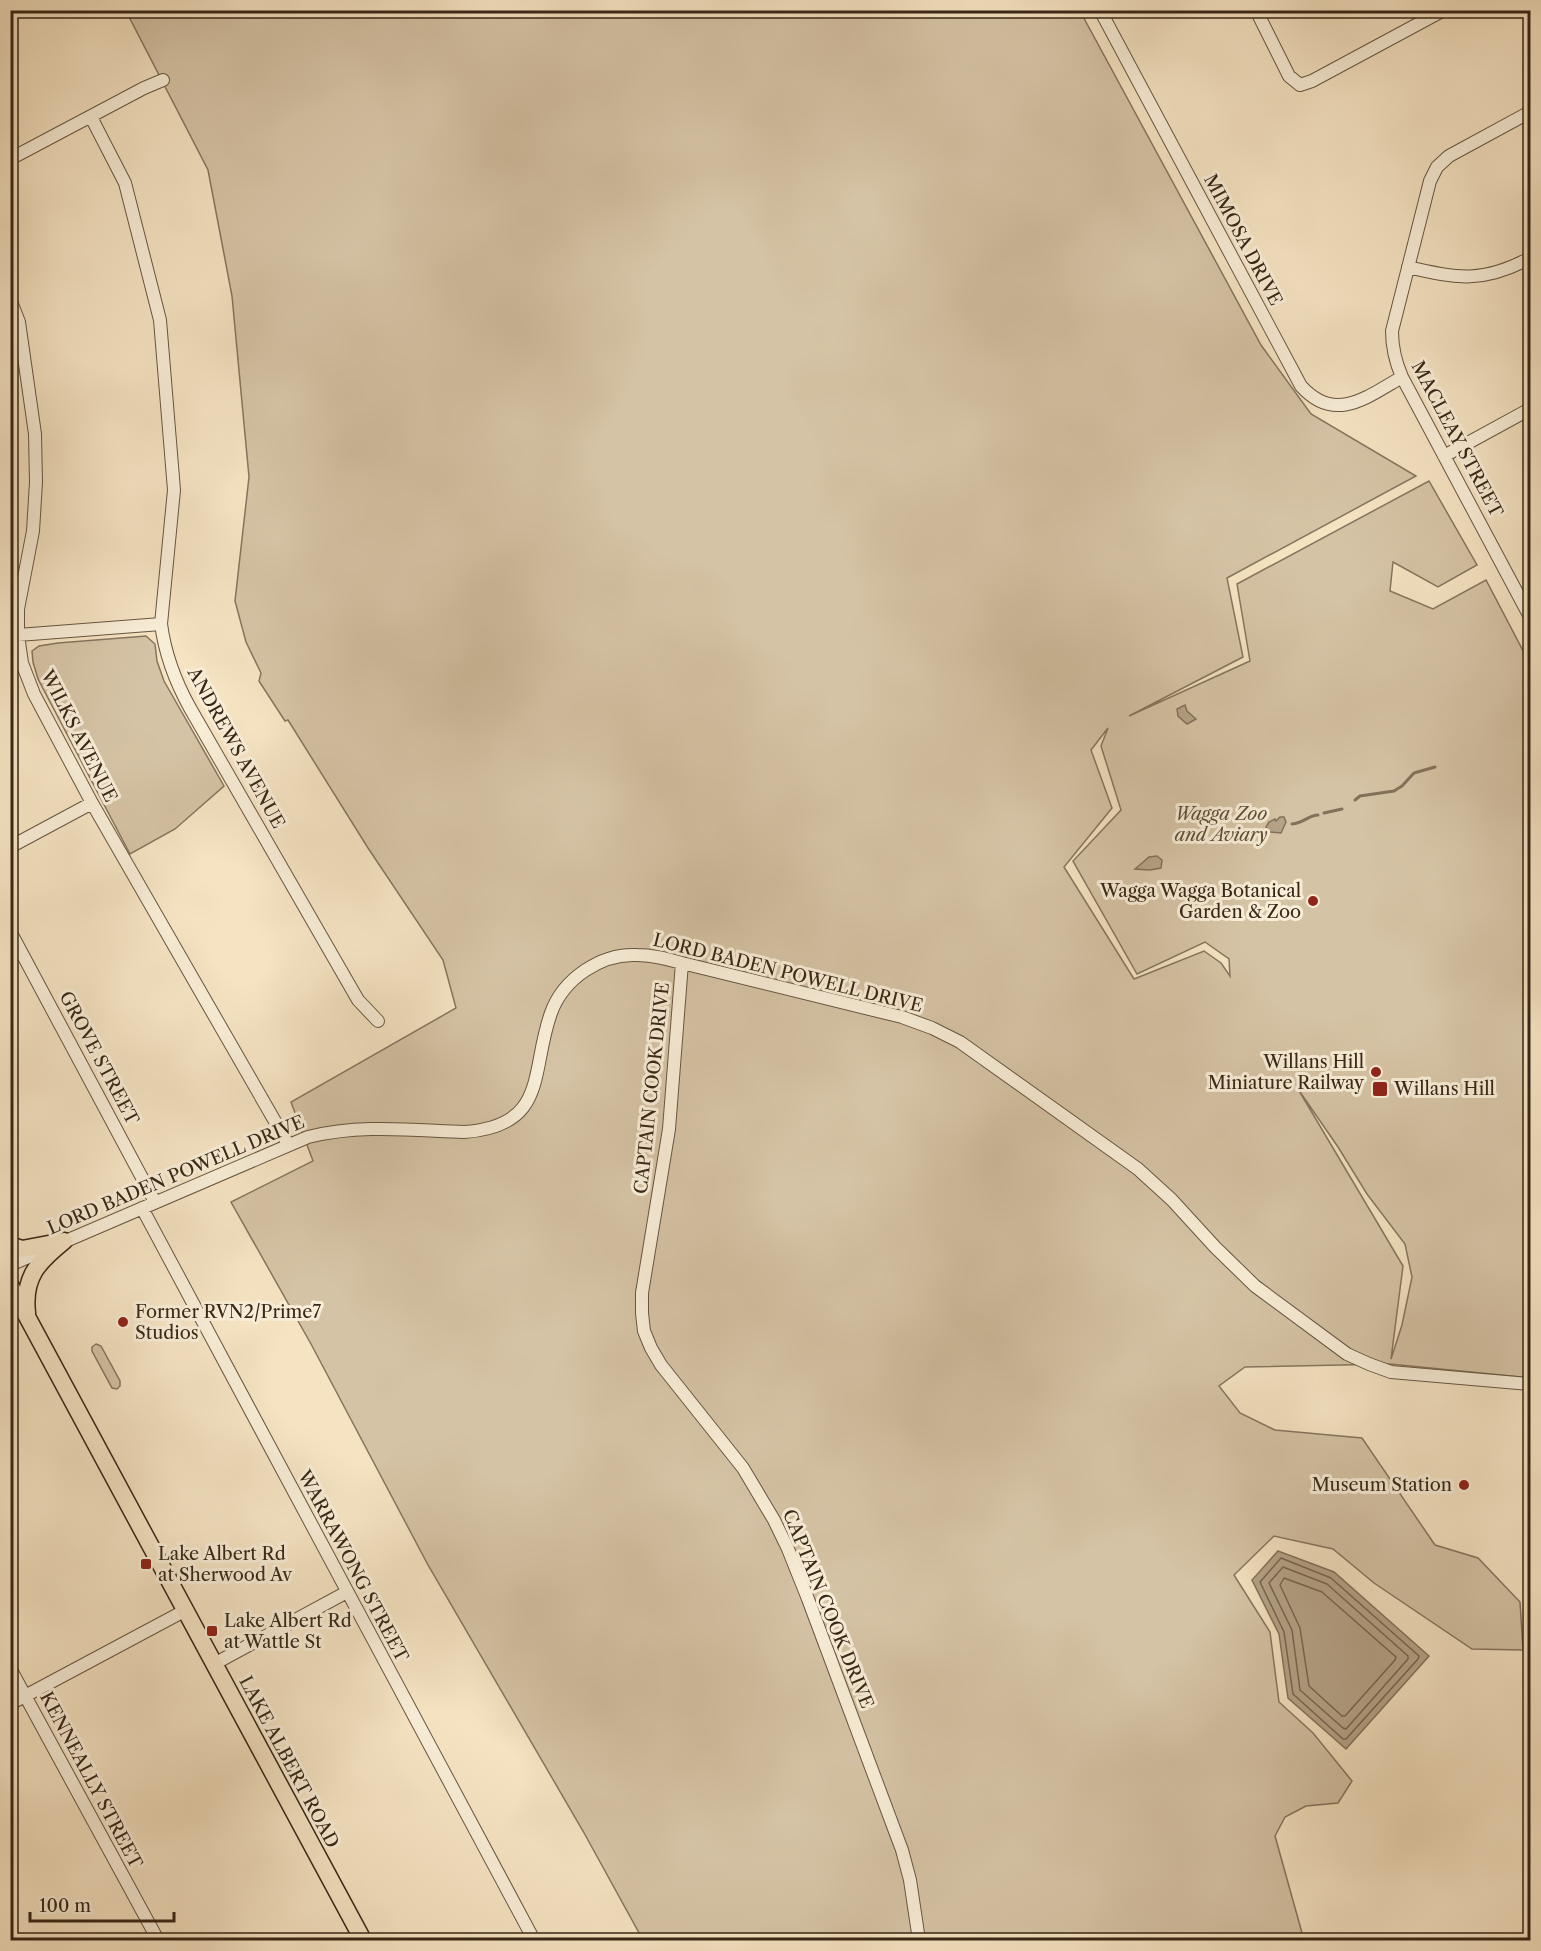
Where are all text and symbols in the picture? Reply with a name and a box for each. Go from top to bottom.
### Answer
street label: MIMOSA DRIVE [1199,171,1287,309]
street label: MACLEAY STREET [1407,357,1508,521]
street label: ANDREWS AVENUE [182,663,289,832]
street label: WILKS AVENUE [36,665,122,806]
park label: Wagga Zoo and Aviary [1175,803,1268,846]
place label: Wagga Wagga Botanical Garden & Zoo [1099,880,1301,923]
marker: Wagga Wagga Botanical Garden & Zoo [1306,894,1320,908]
street label: LORD BADEN POWELL DRIVE [651,929,925,1017]
street label: CAPTAIN COOK DRIVE [630,981,674,1195]
street label: GROVE STREET [55,988,144,1129]
place label: Willans Hill Miniature Railway [1208,1051,1365,1094]
marker: Willans Hill Miniature Railway [1369,1065,1383,1079]
place label: Willans Hill [1393,1078,1495,1100]
marker: Willans Hill [1371,1080,1389,1098]
street label: LORD BADEN POWELL DRIVE [44,1111,308,1239]
place label: Former RVN2/Prime7 Studios [135,1301,321,1344]
marker: Former RVN2/Prime7 Studios [116,1315,130,1329]
street label: WARRAWONG STREET [293,1466,413,1666]
place label: Museum Station [1312,1474,1452,1496]
marker: Museum Station [1457,1478,1471,1492]
street label: CAPTAIN COOK DRIVE [778,1506,878,1712]
place label: Lake Albert Rd at Sherwood Av [158,1543,292,1586]
marker: Lake Albert Rd at Sherwood Av [139,1557,153,1571]
place label: Lake Albert Rd at Wattle St [224,1610,352,1653]
marker: Lake Albert Rd at Wattle St [205,1624,219,1638]
street label: LAKE ALBERT ROAD [234,1672,344,1852]
street label: KENNEALLY STREET [35,1688,147,1872]
scale bar [30,1885,174,1923]
text: 100 m [39,1895,91,1917]

